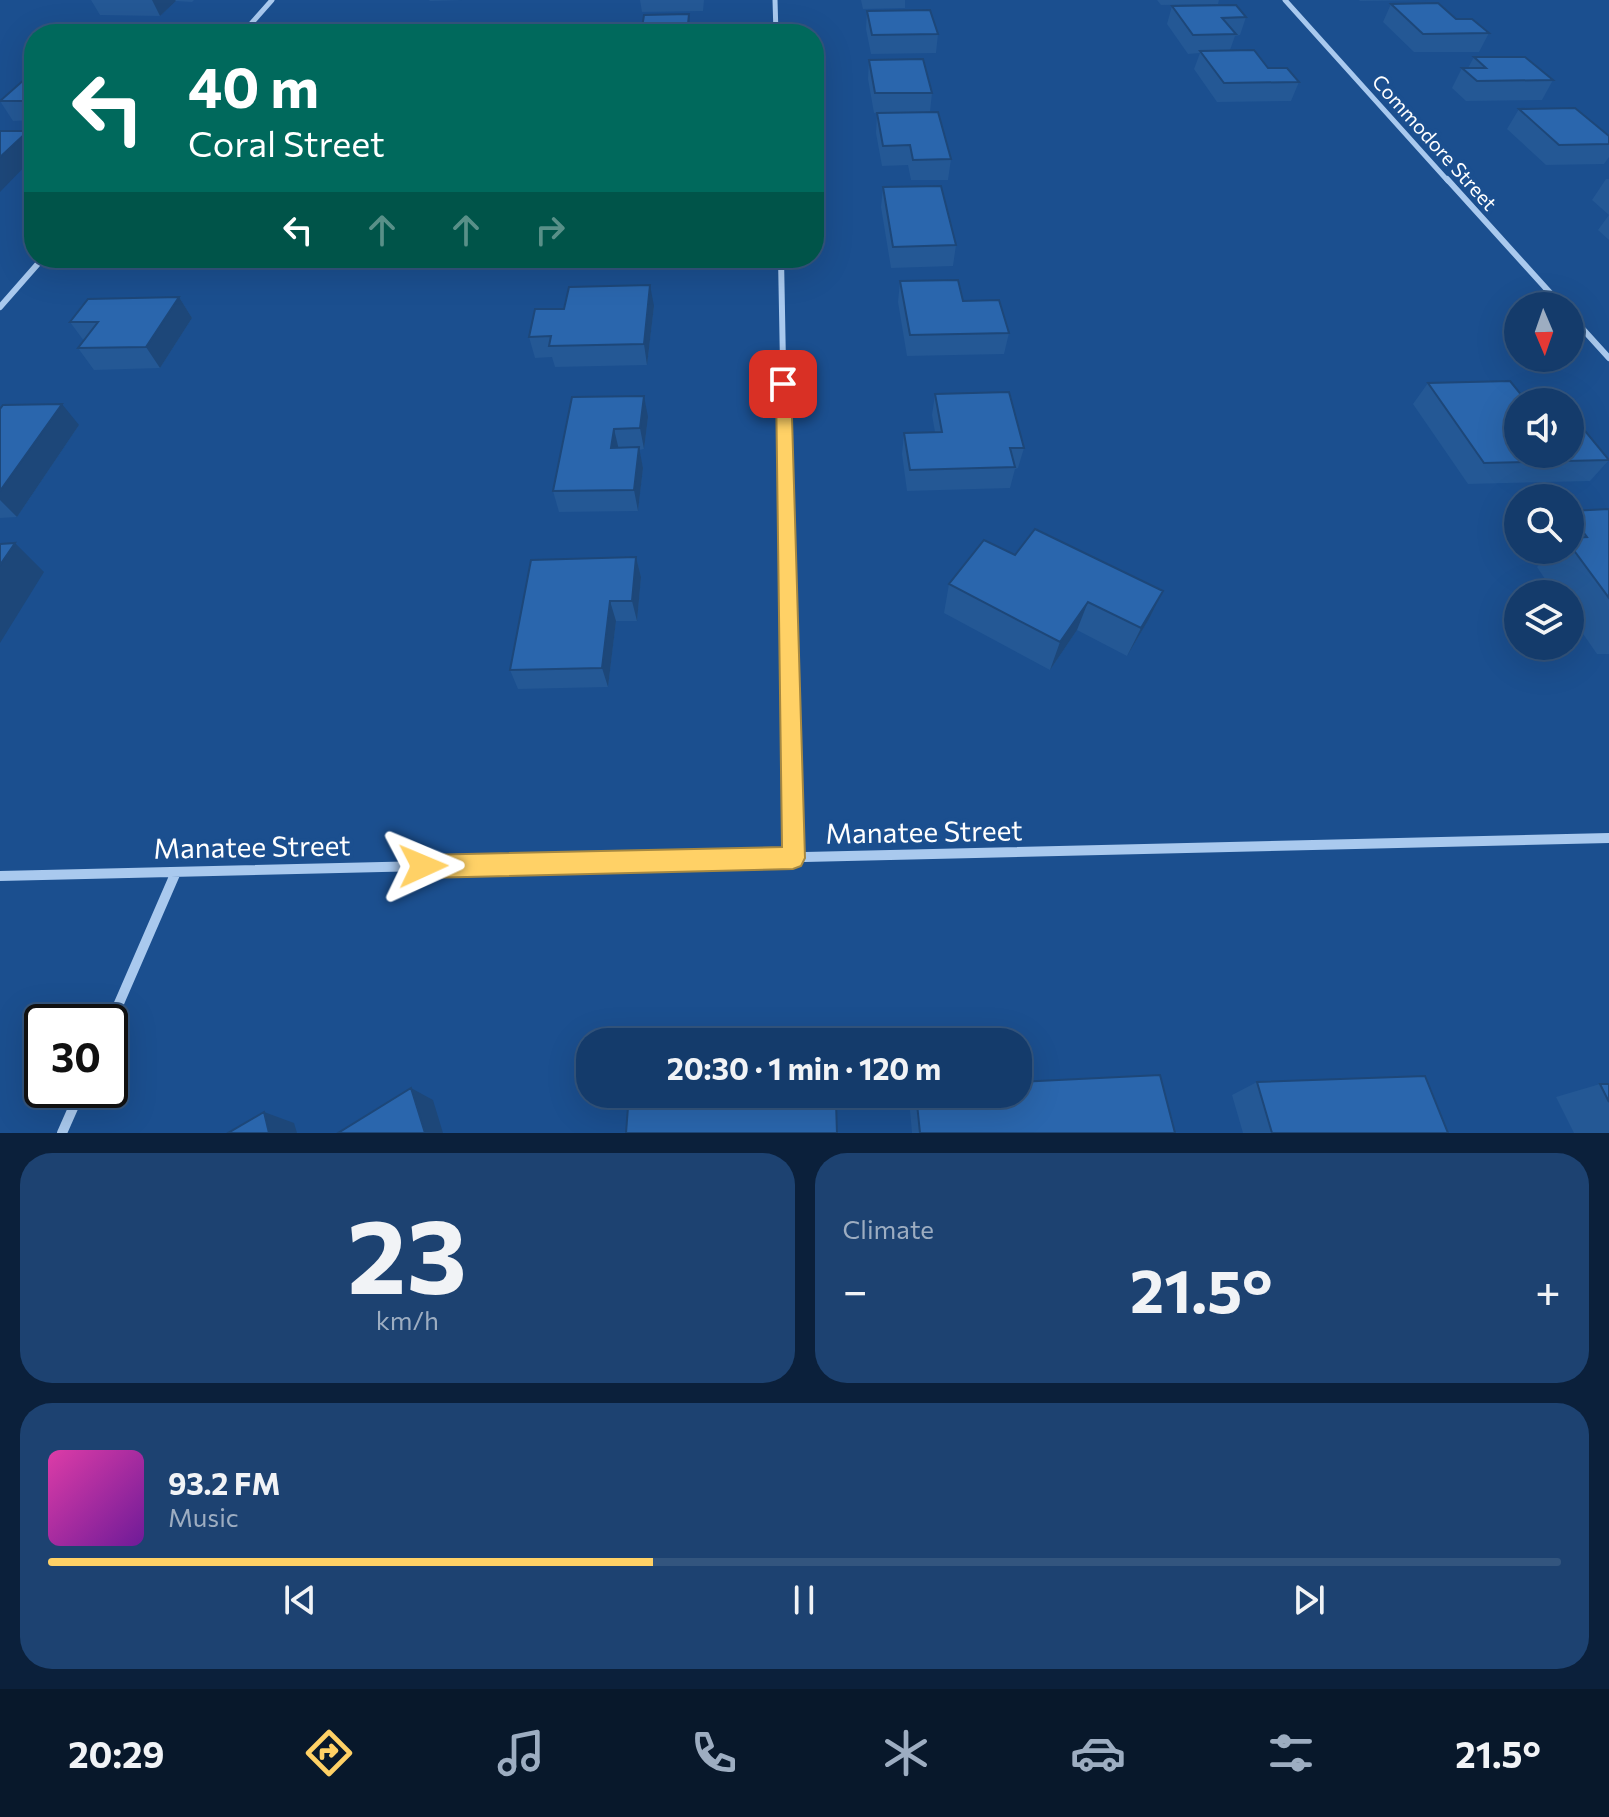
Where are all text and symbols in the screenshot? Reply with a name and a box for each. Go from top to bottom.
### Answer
text: 40 m [188,51,319,120]
icon: left [56,56,160,160]
street label: Commodore Street [1368,69,1502,215]
text: Coral Street [188,120,385,164]
icon: left [276,208,320,252]
icon: ahead [360,208,404,252]
icon: ahead [444,208,488,252]
icon: right [528,208,572,252]
north arrow [1504,292,1584,372]
map controls [1504,292,1584,660]
pin [749,350,817,418]
icon: arrive [761,362,805,406]
button: sound [1504,388,1584,468]
button: search [1504,484,1584,564]
button: layers [1504,580,1584,660]
street label: Manatee Street [825,812,1023,850]
position arrow [381,824,465,908]
street label: Manatee Street [153,827,351,865]
speed limit sign: 30 [24,1004,128,1108]
text: 20:30 · 1 min · 120 m [667,1049,941,1086]
text: 23 [347,1188,467,1315]
text: Climate [843,1213,934,1244]
text: 21.5° [1130,1252,1273,1325]
text: − [843,1262,868,1316]
text: + [1535,1262,1561,1316]
text: km/h [376,1304,439,1335]
text: 93.2 FM [168,1464,280,1501]
text: Music [168,1501,239,1532]
icon: previous [278,1578,322,1622]
icon: pause [782,1578,826,1622]
icon: next [1287,1578,1331,1622]
icon: directions [301,1725,357,1781]
icon: music [493,1725,549,1781]
icon: phone [686,1725,742,1781]
icon: climate [878,1725,934,1781]
icon: car [1070,1725,1126,1781]
icon: filters [1263,1725,1319,1781]
text: 20:29 [68,1731,164,1775]
text: 21.5° [1455,1731,1541,1775]

